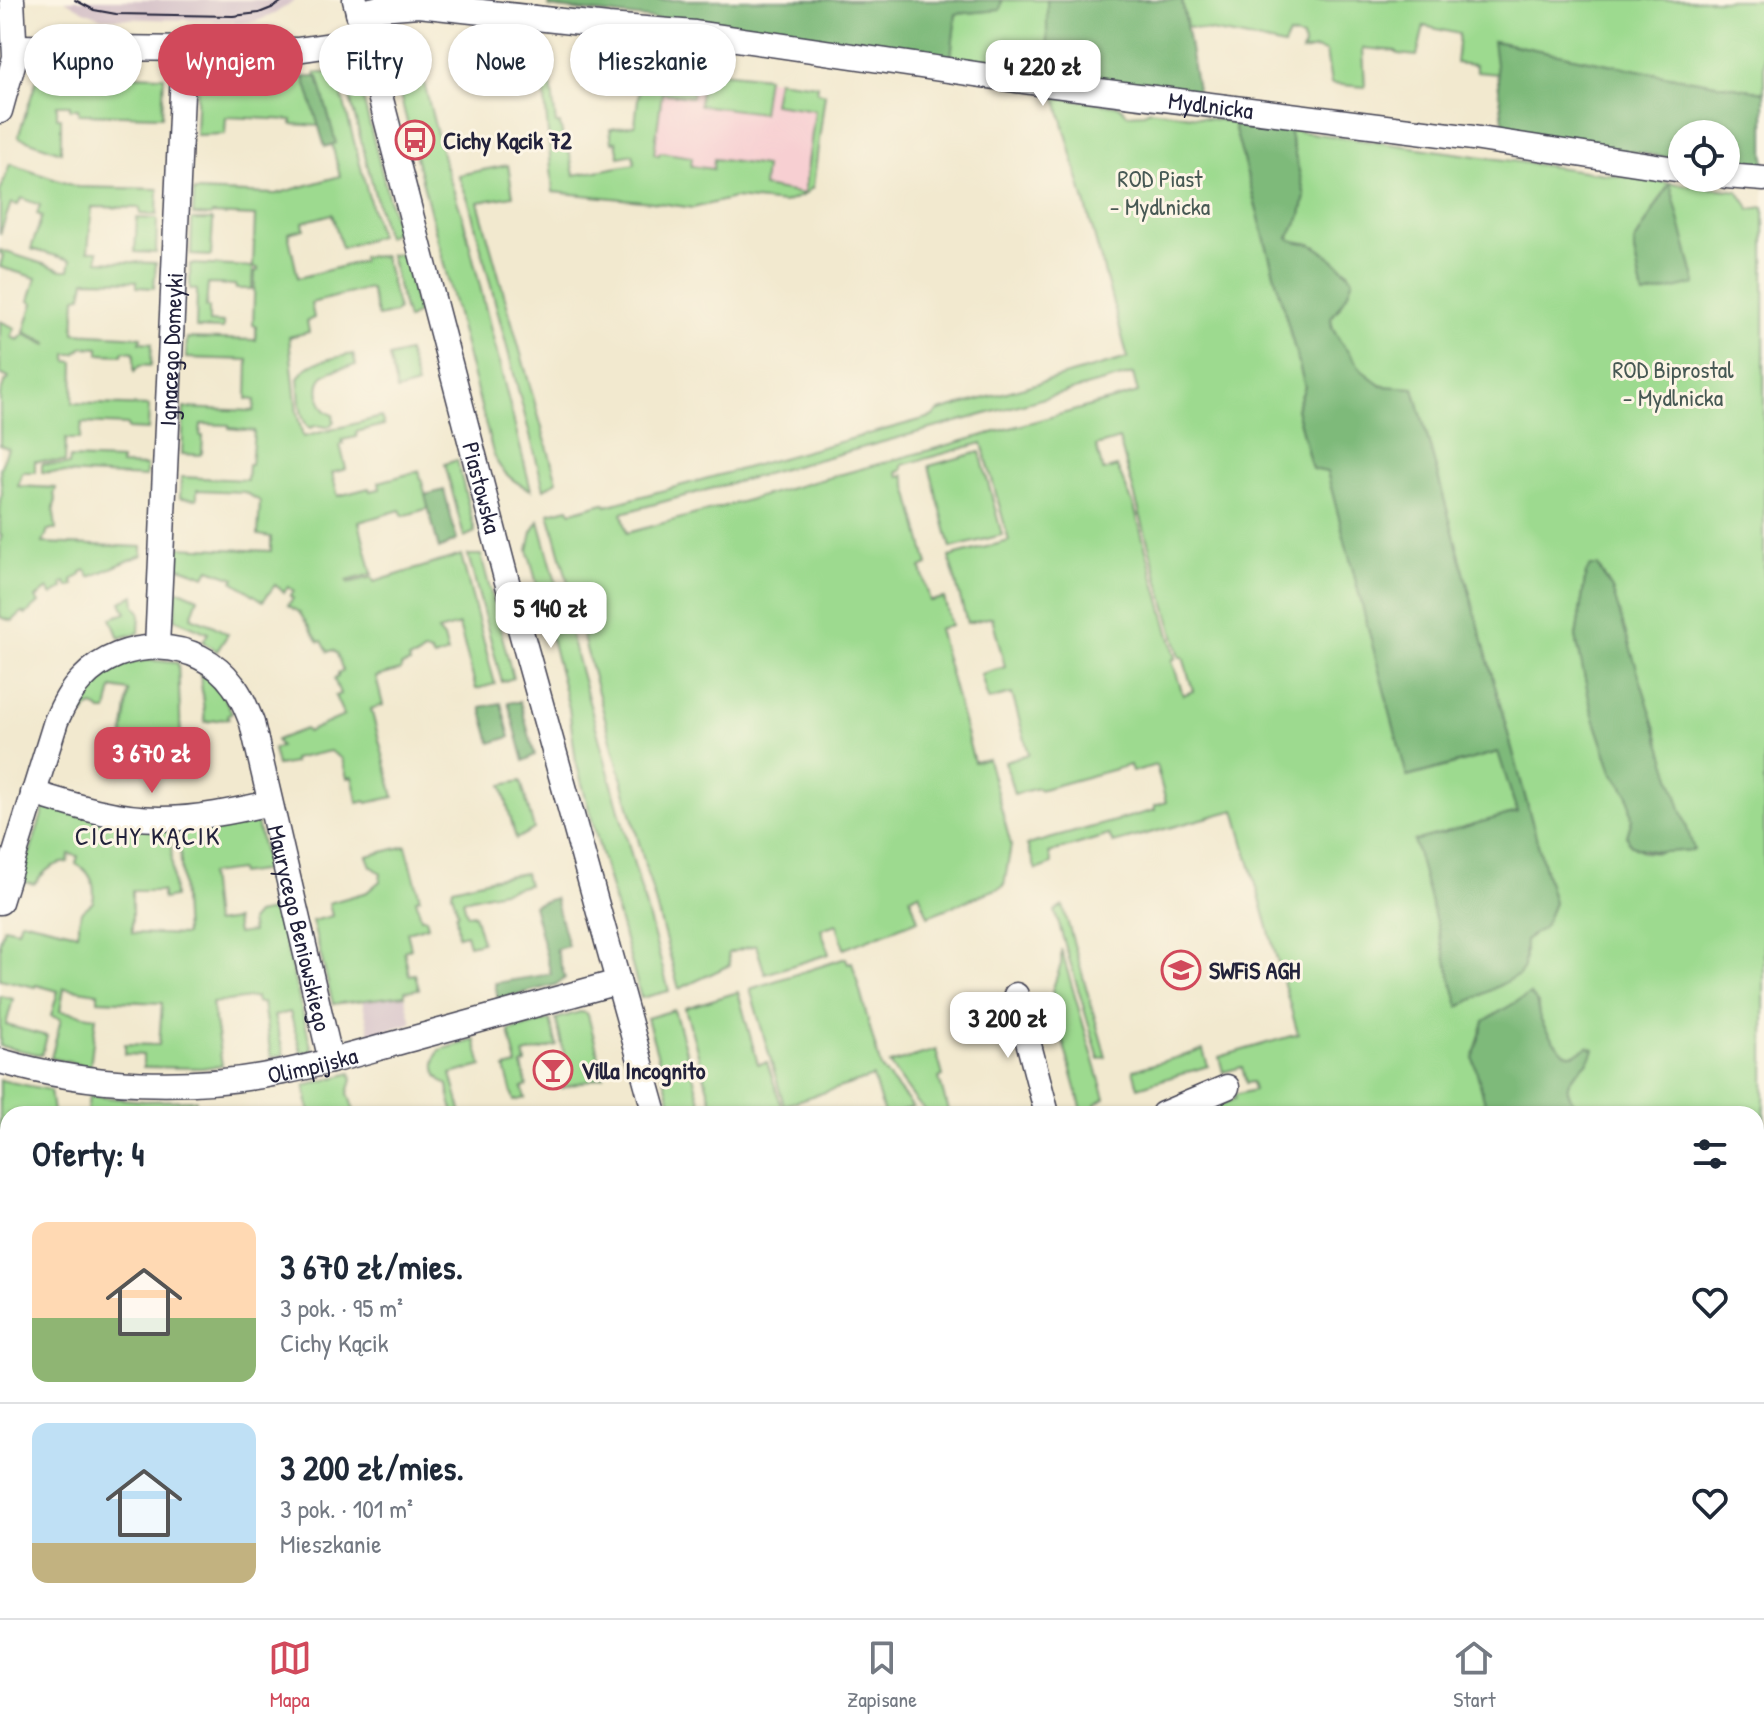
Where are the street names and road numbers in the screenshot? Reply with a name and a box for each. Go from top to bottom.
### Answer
street label: Mydlnicka [1167,84,1255,126]
street label: Ignacego Domeyki [151,272,190,427]
street label: Piastowska [455,438,510,537]
street label: Maurycego Beniowskiego [260,822,340,1035]
street label: Olimpijska [265,1039,361,1091]

